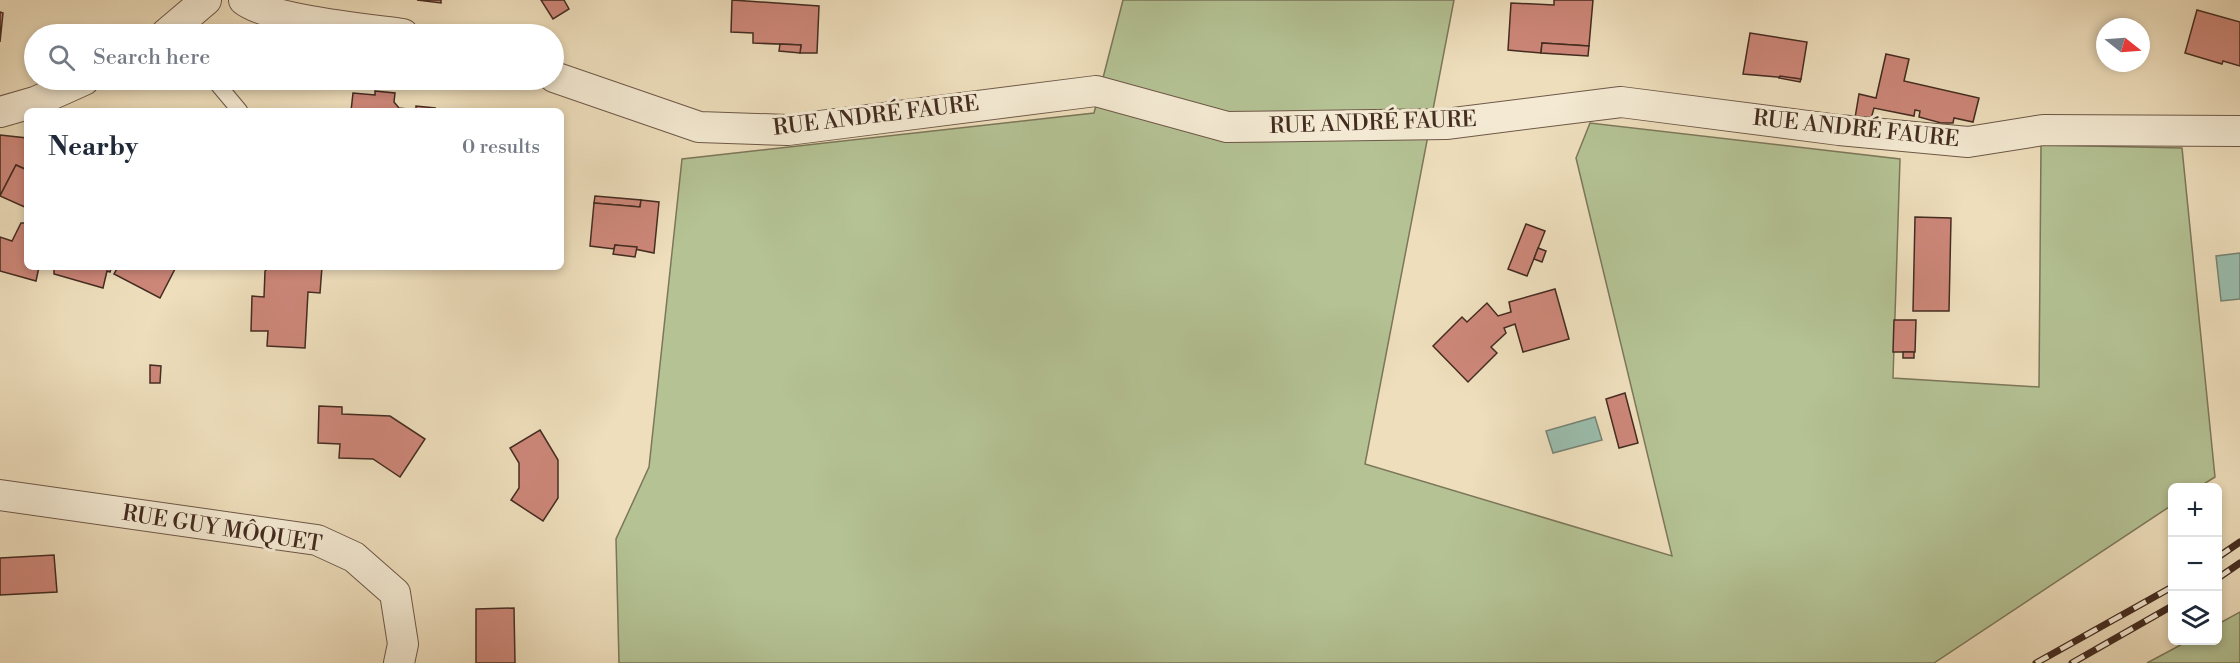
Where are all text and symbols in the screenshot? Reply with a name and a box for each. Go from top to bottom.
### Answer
north arrow [2096,18,2150,72]
search box [24,24,564,90]
icon: search [45,41,78,74]
text: Search here [93,44,210,71]
street label: RUE ANDRÉ FAURE [771,89,981,142]
street label: RUE ANDRÉ FAURE [1751,104,1961,153]
street label: RUE ANDRÉ FAURE [1269,105,1477,140]
text: Nearby [48,131,138,163]
text: 0 results [462,135,540,160]
map controls [2168,483,2222,645]
button: + [2168,483,2222,537]
street label: RUE GUY MÔQUET [120,498,324,558]
button: − [2168,537,2222,591]
button: layers [2168,591,2222,645]

